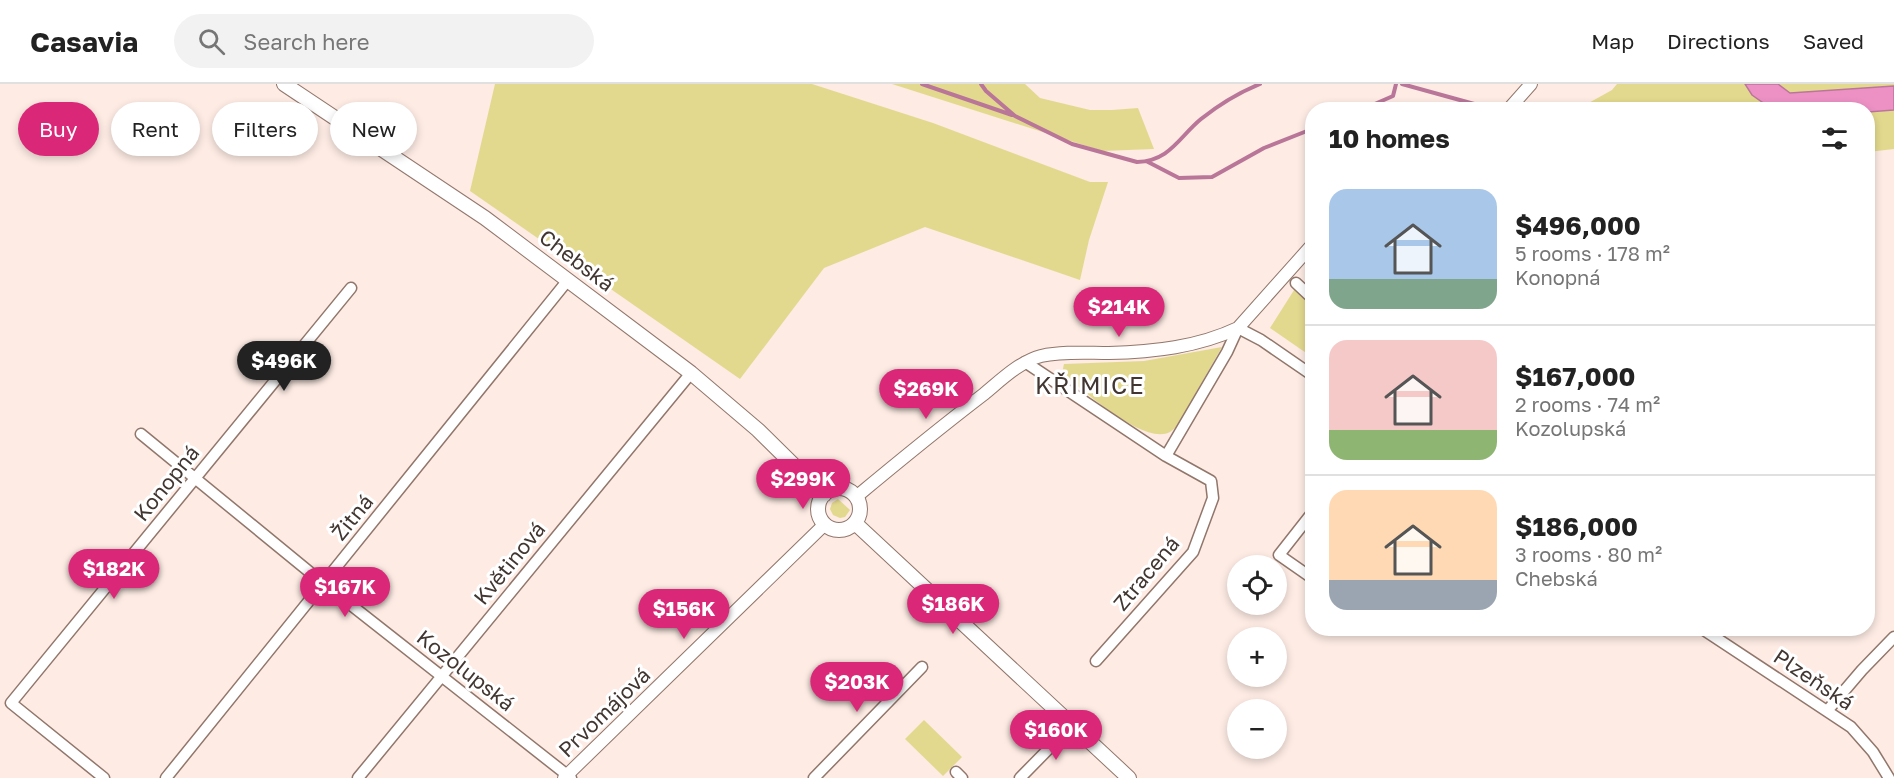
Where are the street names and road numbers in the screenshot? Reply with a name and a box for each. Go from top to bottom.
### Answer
street label: Chebská [534,223,620,297]
street label: Konopná [128,440,204,526]
street label: Žitná [326,489,378,545]
street label: Květinová [468,516,550,610]
street label: Ztracená [1107,531,1185,615]
street label: Kozolupská [412,624,520,716]
street label: Plzeňská [1769,643,1859,715]
street label: Prvomájová [553,662,655,762]

